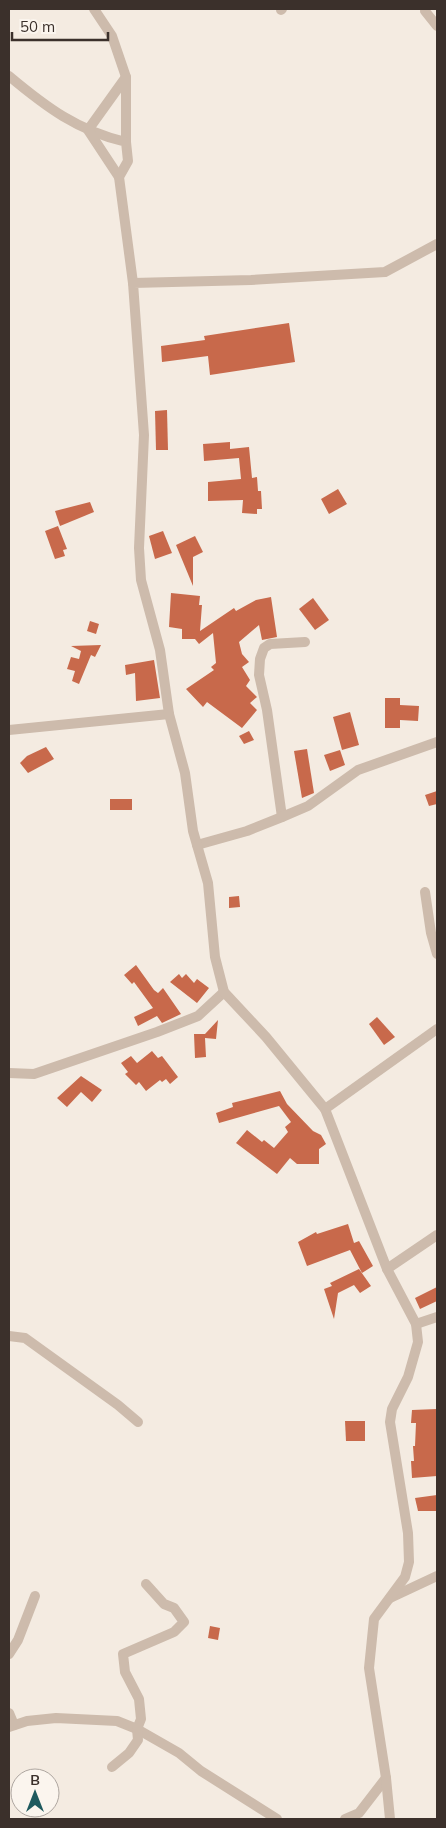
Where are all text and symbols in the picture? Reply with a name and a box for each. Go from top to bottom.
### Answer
scale bar [12,10,109,42]
text: 50 m [20,17,55,36]
north arrow [10,1768,60,1818]
text: B [30,1771,40,1789]

